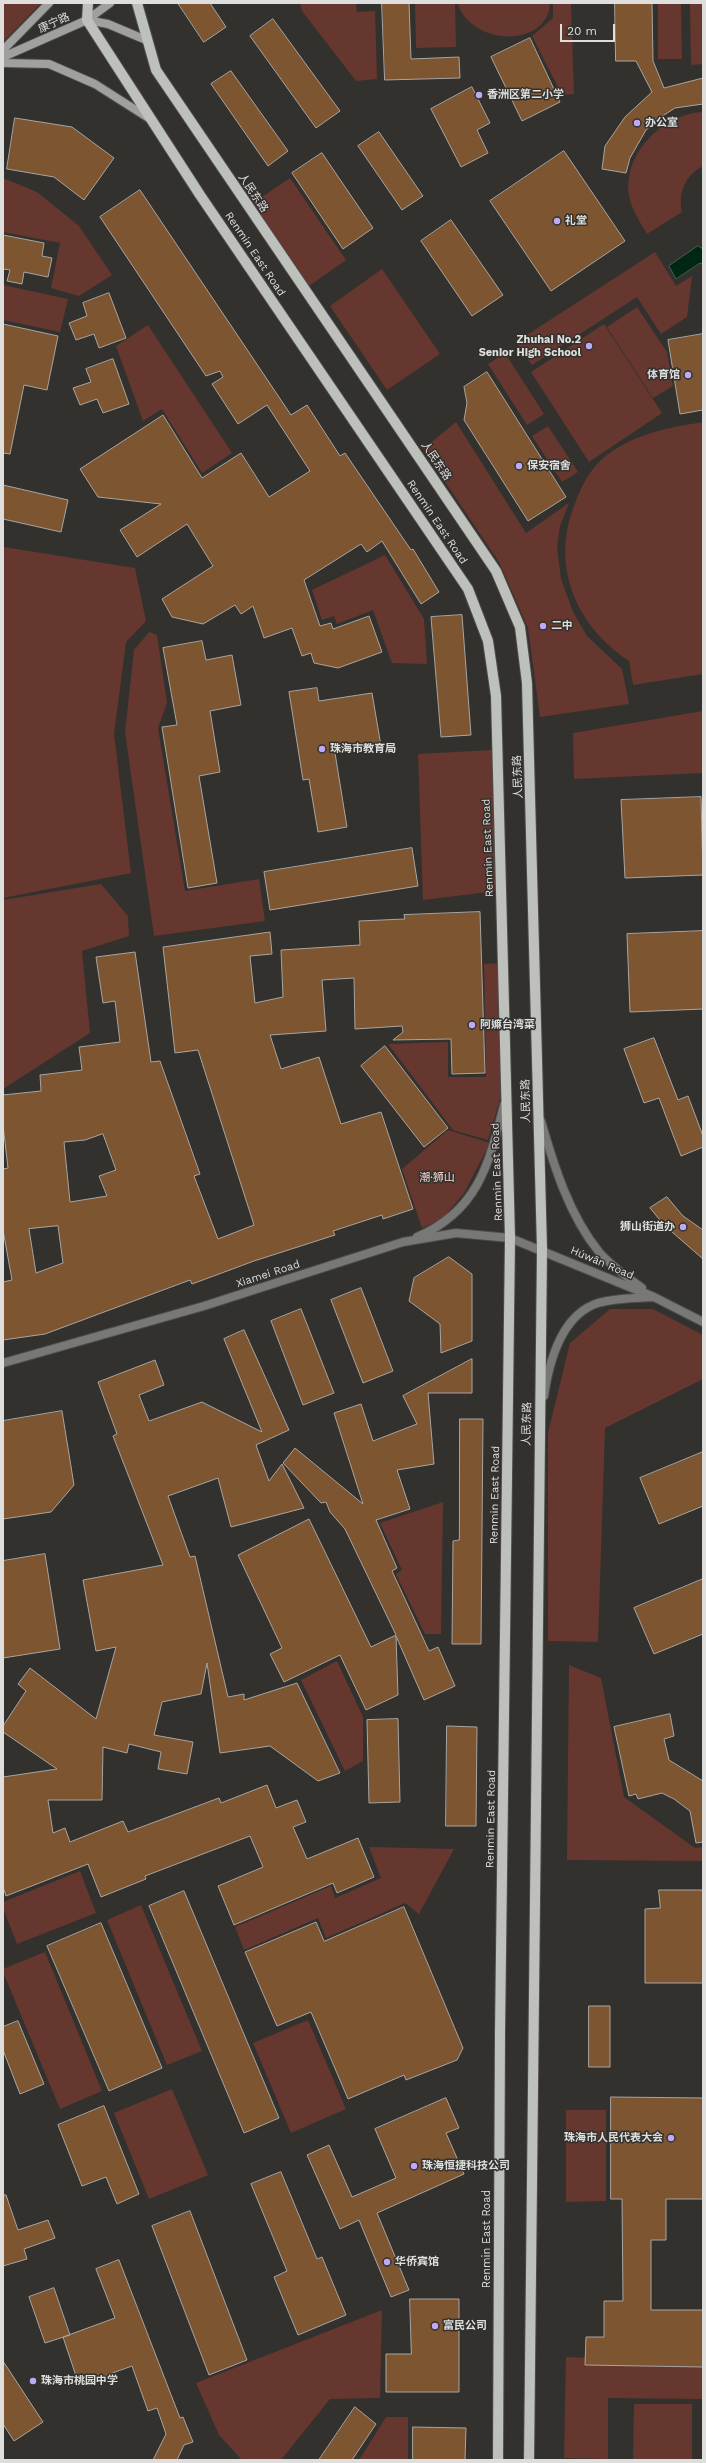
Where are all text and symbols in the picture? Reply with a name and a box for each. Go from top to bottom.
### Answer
street label: 康宁路 [36,10,72,36]
scale bar [562,16,617,42]
text: 20 m [567,24,597,38]
place label: 香洲区第二小学 [487,88,564,102]
marker: 香洲区第二小学 [474,90,484,100]
place label: 办公室 [645,116,678,130]
marker: 办公室 [632,118,642,128]
street label: 人民东路 [235,171,271,215]
street label: Renmin East Road [222,209,288,299]
place label: 礼堂 [565,214,587,228]
marker: 礼堂 [552,216,562,226]
place label: Zhuhai No.2 Senior High School [479,333,581,359]
marker: Zhuhai No.2 Senior High School [584,341,594,351]
place label: 体育馆 [647,368,680,382]
marker: 体育馆 [683,370,693,380]
street label: 人民东路 [418,439,454,483]
place label: 保安宿舍 [527,459,571,473]
marker: 保安宿舍 [514,461,524,471]
street label: Renmin East Road [404,477,470,567]
place label: 二中 [551,619,573,633]
marker: 二中 [538,621,548,631]
place label: 珠海市教育局 [330,742,396,756]
marker: 珠海市教育局 [317,744,327,754]
street label: 人民东路 [511,755,525,799]
street label: Renmin East Road [480,799,496,897]
place label: 阿嫲台湾菜 [480,1018,535,1032]
marker: 阿嫲台湾菜 [467,1020,477,1030]
street label: 人民东路 [519,1079,533,1123]
street label: Renmin East Road [489,1123,505,1221]
park label: 潮·狮山 [419,1171,455,1185]
place label: 狮山街道办 [620,1220,675,1234]
marker: 狮山街道办 [678,1222,688,1232]
street label: Húwān Road [568,1244,636,1282]
street label: Xiamei Road [235,1258,301,1290]
street label: 人民东路 [520,1402,534,1446]
street label: Renmin East Road [488,1446,502,1544]
street label: Renmin East Road [484,1770,498,1868]
place label: 珠海市人民代表大会 [564,2131,663,2145]
marker: 珠海市人民代表大会 [666,2133,676,2143]
place label: 珠海恒捷科技公司 [422,2159,510,2173]
marker: 珠海恒捷科技公司 [409,2161,419,2171]
street label: Renmin East Road [480,2190,494,2288]
place label: 华侨宾馆 [395,2255,439,2269]
marker: 华侨宾馆 [382,2257,392,2267]
place label: 富民公司 [443,2319,487,2333]
marker: 富民公司 [430,2321,440,2331]
place label: 珠海市桃园中学 [41,2374,118,2388]
marker: 珠海市桃园中学 [28,2376,38,2386]

